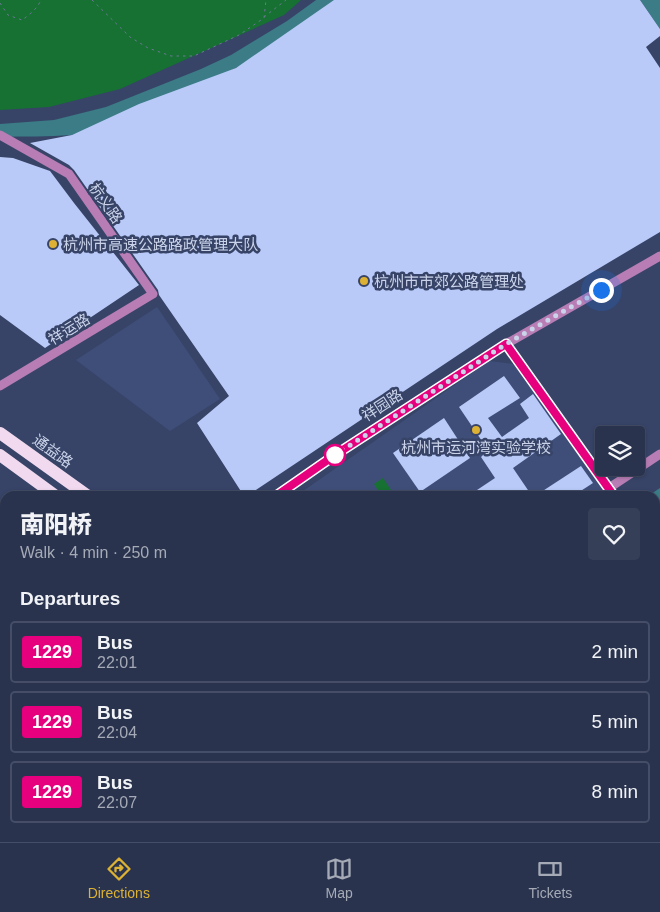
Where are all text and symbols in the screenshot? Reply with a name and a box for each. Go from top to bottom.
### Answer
street label: 杭义路 [86,180,126,226]
place label: 杭州市高速公路路政管理大队 [63,236,258,253]
marker: 杭州市高速公路路政管理大队 [47,238,59,250]
place label: 杭州市市郊公路管理处 [374,273,524,290]
marker: 杭州市市郊公路管理处 [358,275,370,287]
your location [589,278,614,303]
street label: 祥运路 [45,310,93,348]
street label: 祥园路 [358,386,406,424]
marker: 杭州市运河湾实验学校 [470,424,482,436]
map controls [595,426,645,476]
button: layers [595,426,645,476]
street label: 通益路 [30,431,76,471]
place label: 杭州市运河湾实验学校 [401,439,551,456]
unlabelled marker [324,444,346,466]
button: heart [588,508,640,560]
text: 南阳桥 [20,511,92,538]
text: Walk · 4 min · 250 m [20,544,167,561]
text: Departures [20,588,120,609]
text: Bus [97,632,133,653]
text: 2 min [592,641,638,662]
text: 1229 [32,642,72,662]
text: 22:01 [97,654,137,671]
text: Bus [97,702,133,723]
text: 5 min [592,711,638,732]
text: 1229 [32,712,72,732]
text: 22:04 [97,724,137,741]
text: Bus [97,772,133,793]
text: 8 min [592,781,638,802]
text: 1229 [32,782,72,802]
text: 22:07 [97,794,137,811]
tab: Directions [88,855,150,901]
tab: Map [325,855,353,901]
tab: Tickets [528,855,572,901]

